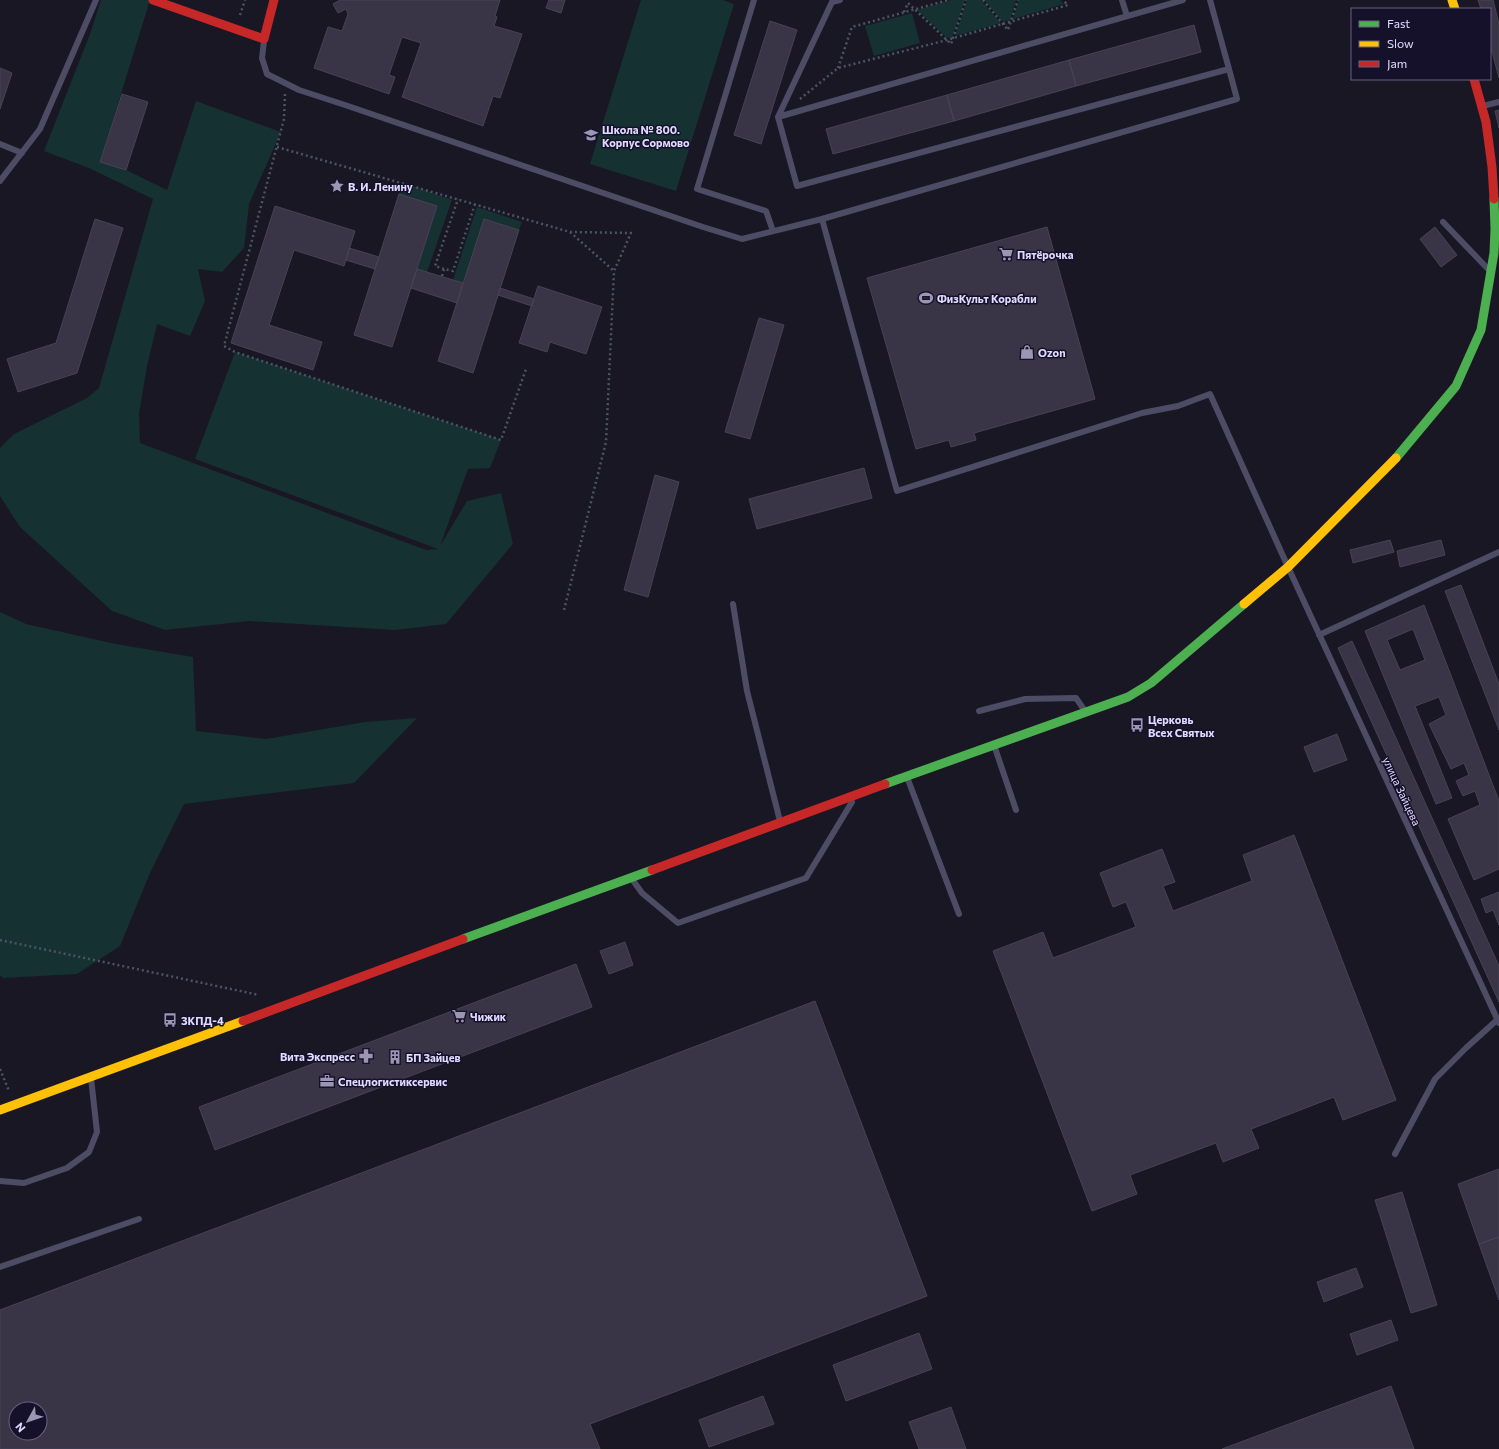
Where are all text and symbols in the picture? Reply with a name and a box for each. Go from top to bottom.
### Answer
legend [1351,8,1491,80]
text: Fast [1387,16,1410,30]
text: Slow [1387,36,1414,50]
text: Jam [1387,56,1407,71]
place label: Школа № 800. Корпус Сормово [602,123,690,149]
school or university icon: Школа № 800. Корпус Сормово [583,127,599,143]
place icon: В. И. Ленину [329,178,345,194]
place label: В. И. Ленину [348,180,413,193]
supermarket icon: Пятёрочка [998,246,1014,262]
place label: Пятёрочка [1017,248,1074,261]
sports icon: ФизКульт Корабли [918,290,934,306]
place label: ФизКульт Корабли [937,292,1037,305]
shop icon: Ozon [1019,344,1035,360]
place label: Ozon [1038,346,1066,359]
place label: Церковь Всех Святых [1148,713,1215,739]
bus stop icon: Церковь Всех Святых [1129,717,1145,733]
street label: улица Зайцева [1380,755,1424,827]
supermarket icon: Чижик [451,1008,467,1024]
place label: Чижик [470,1010,507,1023]
bus stop icon: ЗКПД-4 [162,1012,178,1028]
place label: ЗКПД-4 [181,1014,224,1027]
pharmacy icon: Вита Экспресс [358,1048,374,1064]
building icon: БП Зайцев [387,1049,403,1065]
place label: Вита Экспресс [280,1050,355,1063]
place label: БП Зайцев [406,1051,461,1064]
office icon: Спецлогистиксервис [319,1073,335,1089]
place label: Спецлогистиксервис [338,1075,447,1088]
north arrow [8,1401,48,1441]
text: N [12,1420,28,1435]

